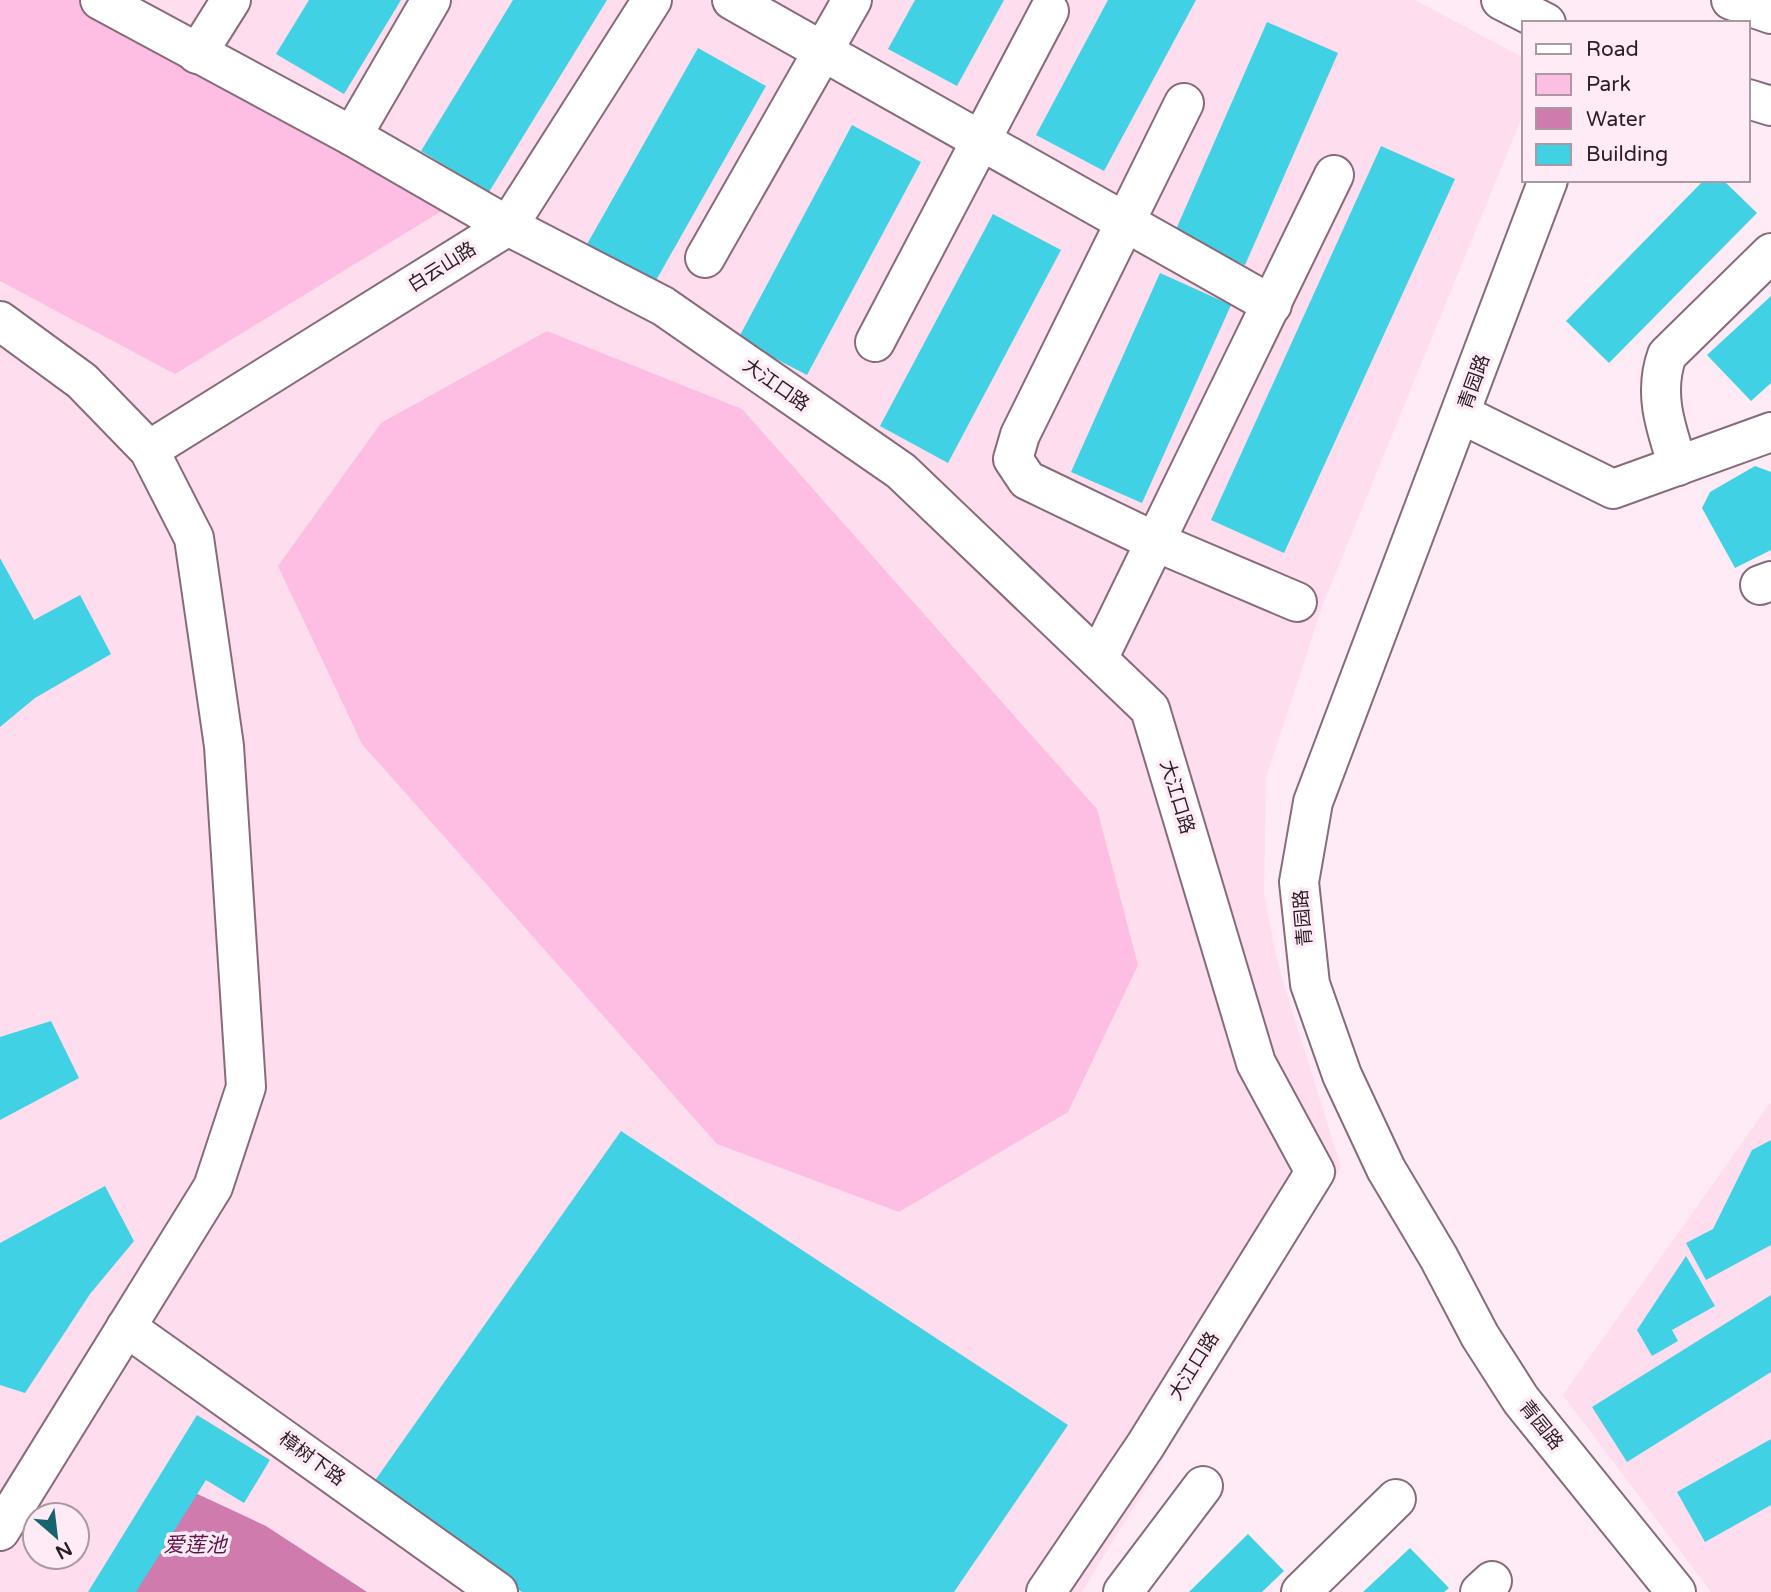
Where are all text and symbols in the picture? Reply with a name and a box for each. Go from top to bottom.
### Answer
legend [1522,21,1750,182]
text: Road [1586,37,1639,62]
text: Park [1586,72,1631,97]
text: Water [1586,107,1646,132]
text: Building [1586,142,1668,167]
street label: 白云山路 [404,238,480,296]
street label: 青园路 [1454,351,1494,413]
street label: 大江口路 [739,354,813,416]
street label: 大江口路 [1155,757,1199,837]
street label: 青园路 [1290,889,1316,947]
street label: 大江口路 [1165,1328,1223,1404]
street label: 青园路 [1515,1396,1567,1454]
street label: 樟树下路 [275,1428,349,1490]
north arrow [21,1501,91,1571]
water label: 爱莲池 [164,1533,228,1558]
text: N [52,1537,75,1563]

